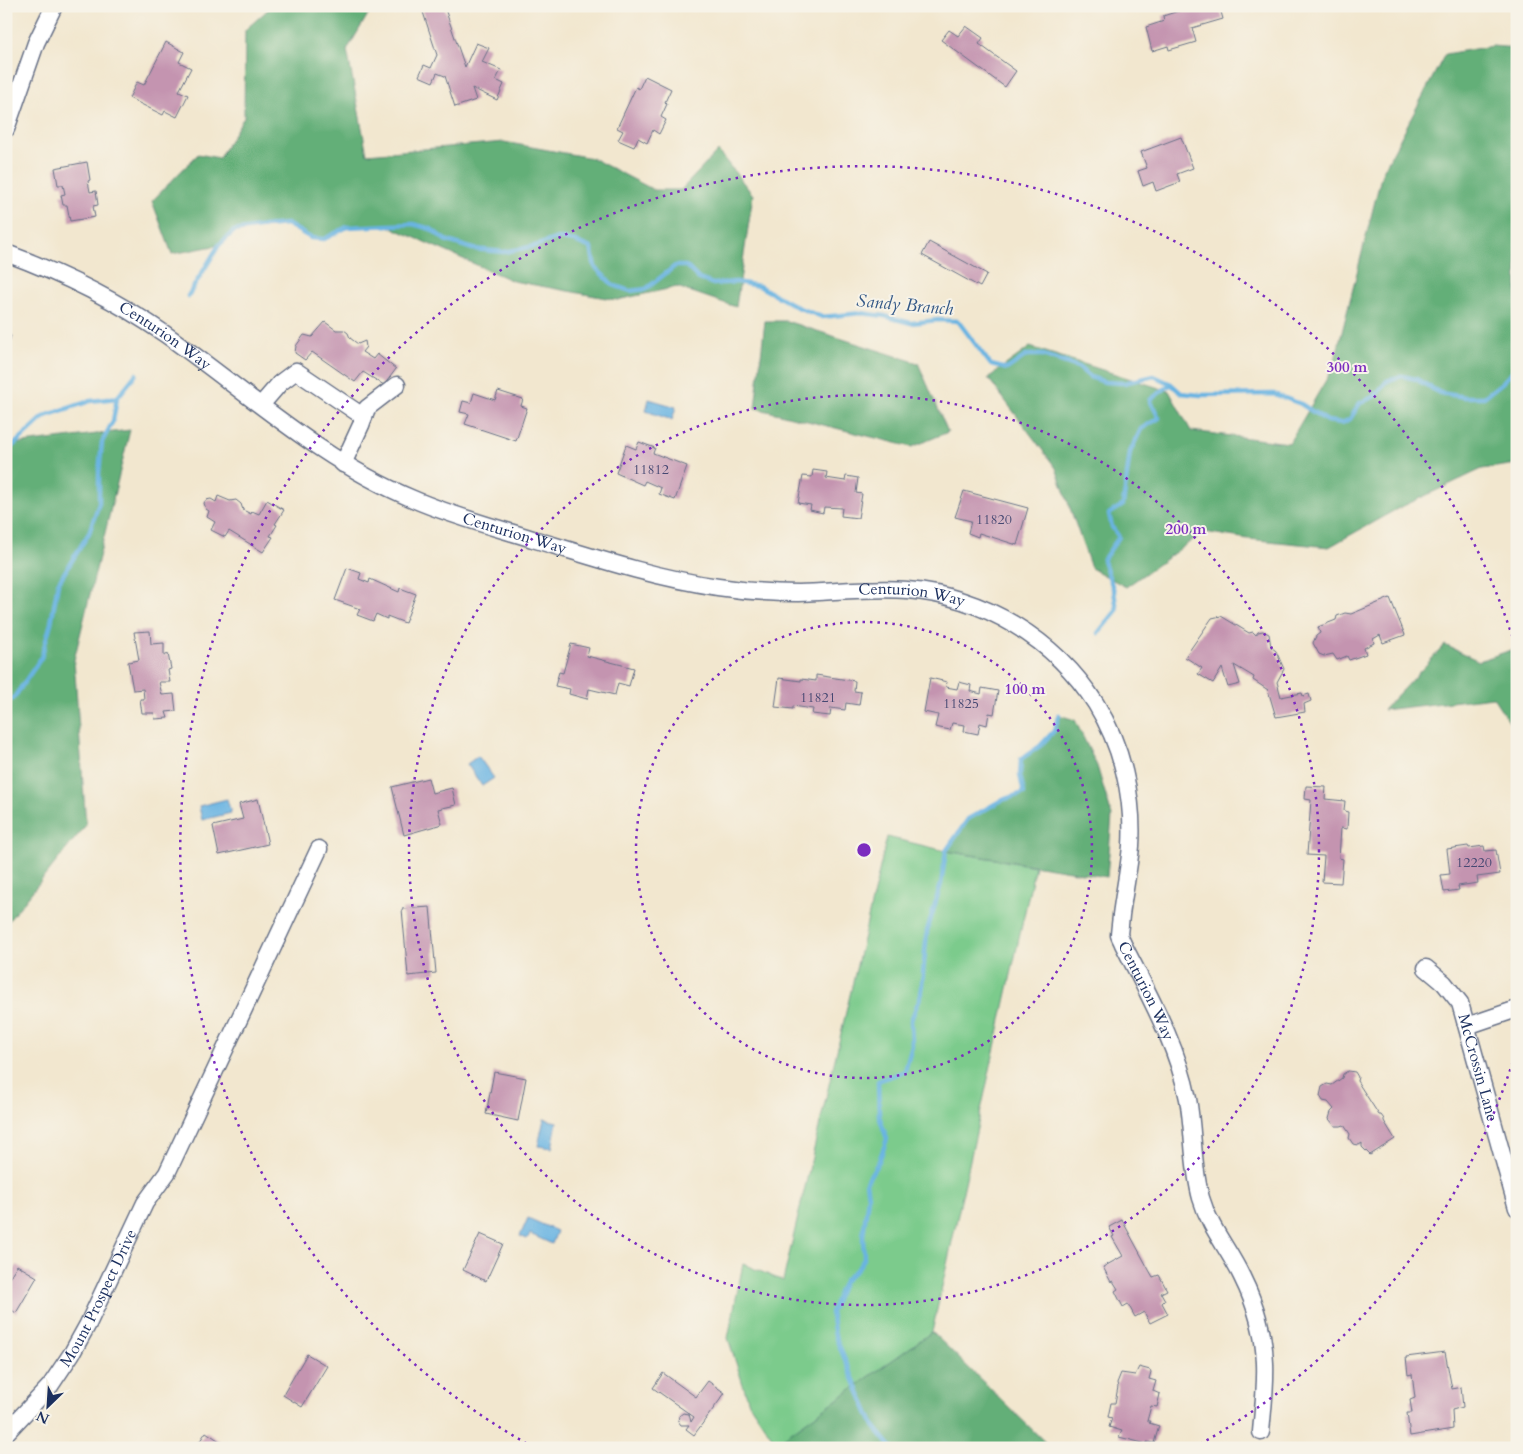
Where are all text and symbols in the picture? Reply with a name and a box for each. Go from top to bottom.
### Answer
water label: Sandy Branch [855,288,955,322]
street label: Centurion Way [115,296,216,376]
text: 300 m [1327,357,1368,377]
house number: 11812 [633,460,669,479]
street label: Centurion Way [460,507,570,560]
house number: 11820 [976,510,1012,529]
text: 200 m [1166,519,1207,539]
street label: Centurion Way [858,578,969,612]
text: 100 m [1005,679,1046,699]
house number: 11821 [800,688,836,707]
house number: 11825 [943,694,979,713]
centre of rings [855,841,873,859]
house number: 12220 [1456,853,1492,872]
street label: Centurion Way [1112,938,1180,1044]
street label: McCrossin Lane [1453,1011,1503,1124]
street label: Mount Prospect Drive [55,1226,142,1371]
north arrow [22,1382,72,1432]
text: N [33,1406,52,1429]

